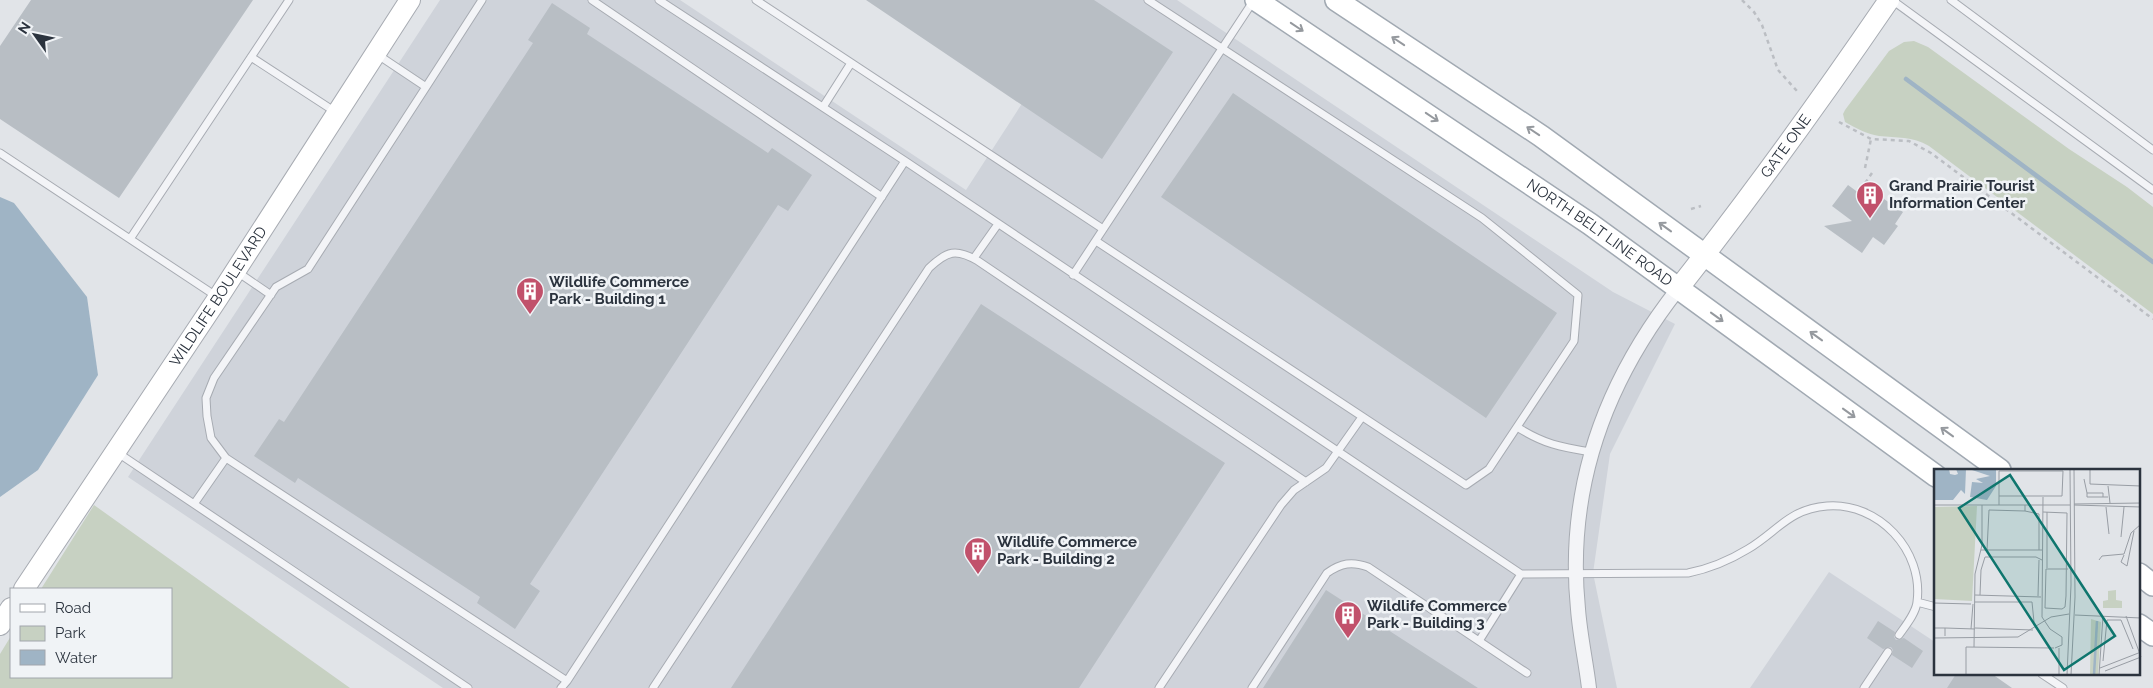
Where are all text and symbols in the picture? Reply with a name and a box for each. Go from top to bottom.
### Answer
north arrow [10,10,60,60]
text: N [14,19,34,37]
one-way arrow [1290,22,1304,32]
one-way arrow [1391,36,1405,47]
street label: GATE ONE [1757,111,1815,181]
one-way arrow [1425,112,1439,122]
one-way arrow [1526,126,1540,137]
street label: NORTH BELT LINE ROAD [1523,175,1676,290]
place label: Grand Prairie Tourist Information Center [1889,177,2035,212]
building icon: Grand Prairie Tourist Information Center [1855,180,1885,219]
one-way arrow [1658,222,1672,232]
street label: WILDLIFE BOULEVARD [166,223,271,370]
place label: Wildlife Commerce Park - Building 1 [549,273,689,308]
building icon: Wildlife Commerce Park - Building 1 [515,276,545,315]
one-way arrow [1710,312,1724,322]
one-way arrow [1809,331,1823,341]
one-way arrow [1841,408,1855,418]
one-way arrow [1940,427,1954,437]
inset map [1934,469,2140,676]
place label: Wildlife Commerce Park - Building 2 [997,533,1137,568]
building icon: Wildlife Commerce Park - Building 2 [963,536,993,575]
legend [10,588,172,678]
place label: Wildlife Commerce Park - Building 3 [1367,597,1507,632]
text: Road [55,599,91,617]
building icon: Wildlife Commerce Park - Building 3 [1333,600,1363,639]
text: Park [55,624,86,642]
text: Water [55,649,98,667]

